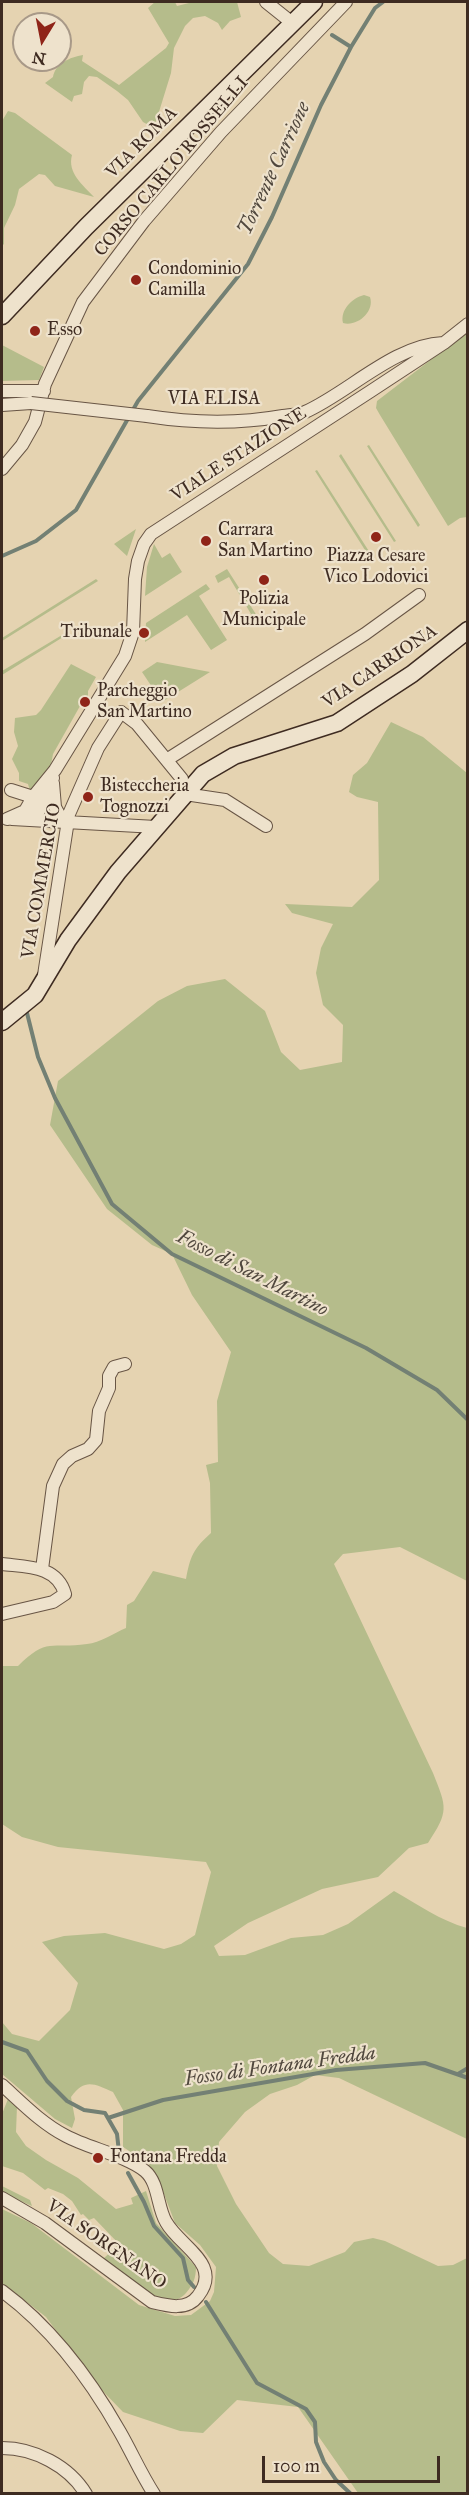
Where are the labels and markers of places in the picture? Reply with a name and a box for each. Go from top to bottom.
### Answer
place label: Condominio Camilla [148,259,241,302]
marker: Condominio Camilla [129,273,143,287]
place label: Esso [47,320,82,342]
marker: Esso [28,324,42,338]
place label: Carrara San Martino [218,520,313,562]
marker: Piazza Cesare Vico Lodovici [369,530,383,544]
marker: Carrara San Martino [199,534,213,548]
place label: Piazza Cesare Vico Lodovici [324,546,428,588]
marker: Polizia Municipale [257,573,271,587]
place label: Polizia Municipale [222,589,306,632]
place label: Tribunale [61,622,132,644]
marker: Tribunale [137,626,151,640]
place label: Parcheggio San Martino [97,681,192,724]
marker: Parcheggio San Martino [78,695,92,709]
place label: Bisteccheria Tognozzi [100,776,189,818]
marker: Bisteccheria Tognozzi [81,790,95,804]
place label: Fontana Fredda [110,2147,227,2169]
marker: Fontana Fredda [91,2151,105,2165]

